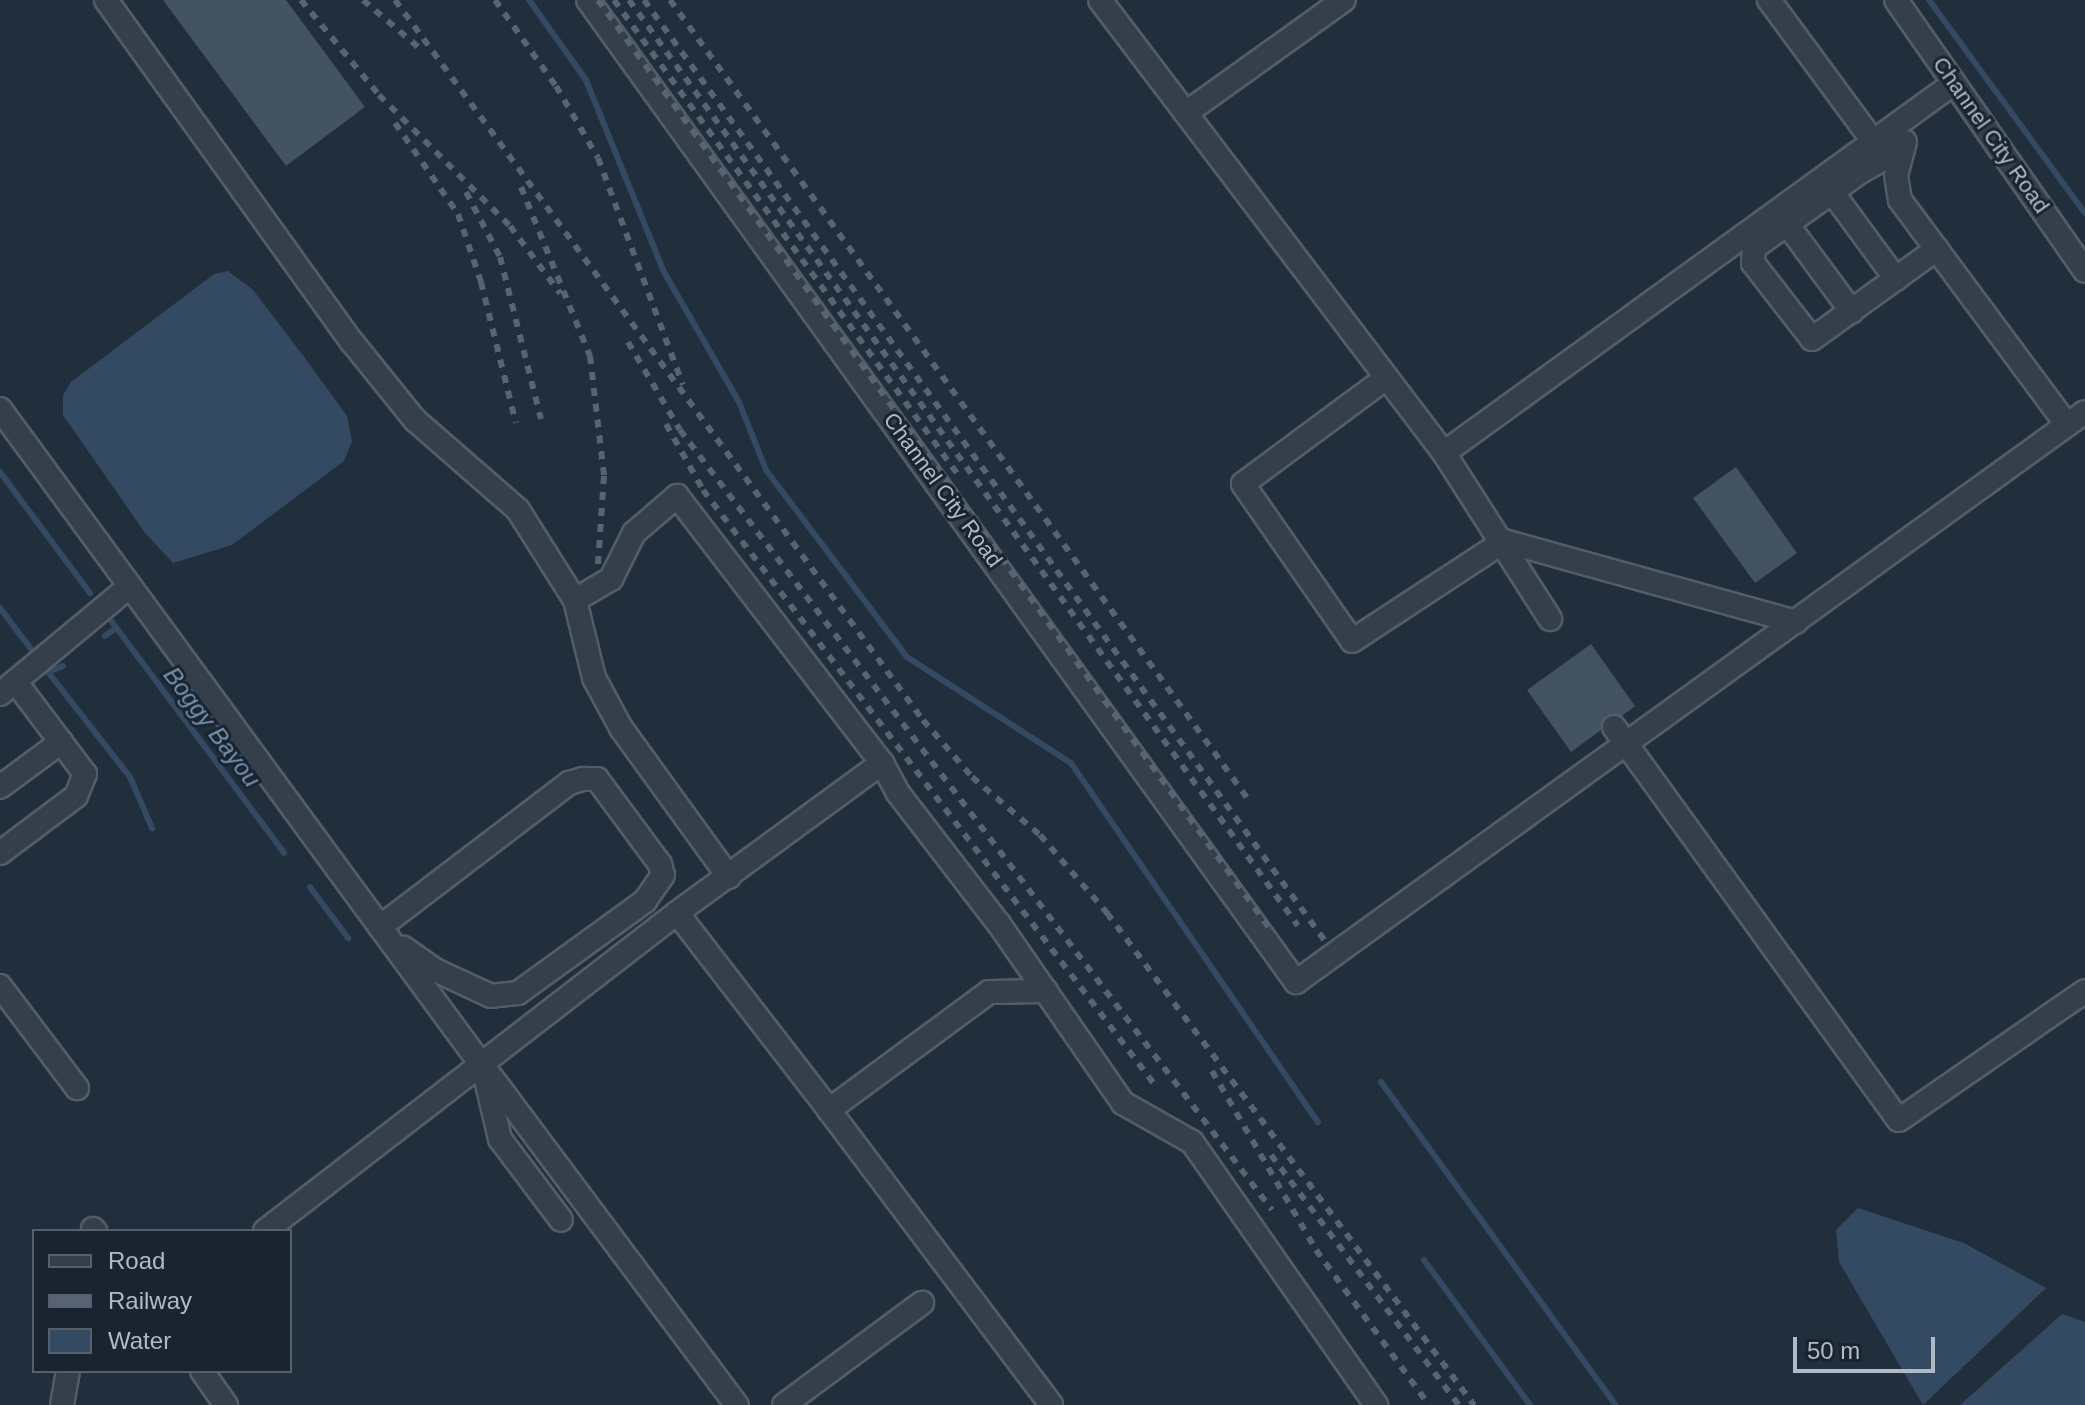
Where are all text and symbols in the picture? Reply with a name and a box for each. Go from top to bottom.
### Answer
street label: Channel City Road [1927,52,2055,218]
street label: Channel City Road [878,408,1008,572]
water label: Boggy Bayou [158,661,266,793]
legend [32,1229,292,1373]
text: Road [108,1247,165,1274]
text: Railway [108,1287,192,1314]
scale bar [1797,1321,1939,1371]
text: Water [108,1327,171,1354]
text: 50 m [1807,1337,1860,1364]

